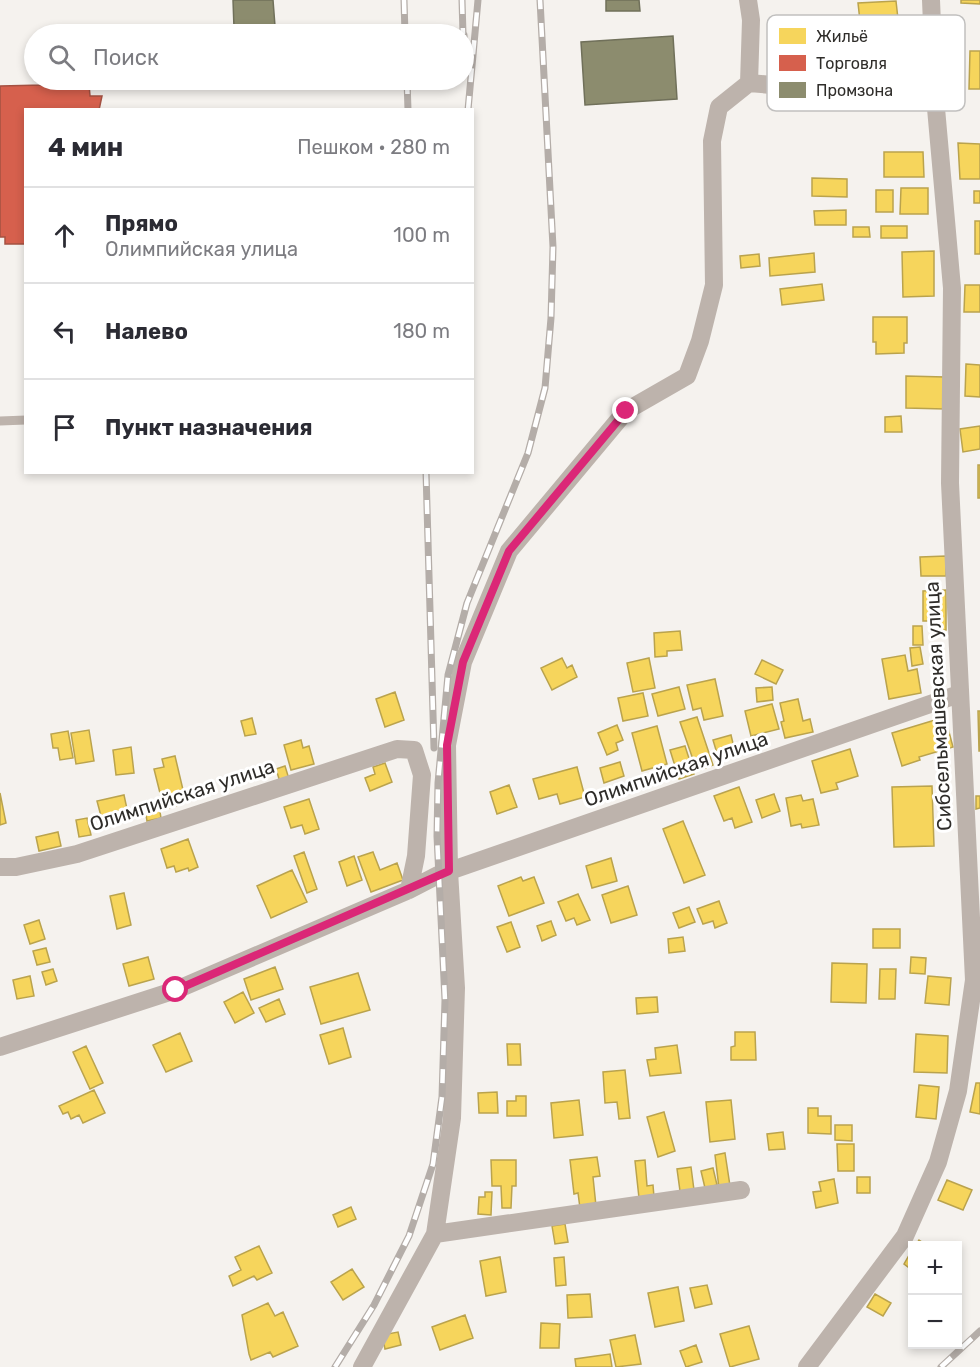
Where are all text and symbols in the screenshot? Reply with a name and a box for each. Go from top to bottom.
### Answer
legend [767,15,965,111]
search box [24,24,474,90]
text: Жильё [816,27,868,46]
icon: search [45,41,78,74]
text: Поиск [93,44,159,71]
text: Торговля [816,54,887,73]
text: Промзона [816,81,893,100]
text: 4 мин [48,132,123,163]
text: Пешком · 280 m [297,135,450,159]
text: Прямо [105,210,178,237]
icon: ahead [48,219,81,252]
text: 100 m [393,223,450,247]
text: Олимпийская улица [105,237,298,261]
icon: left [48,315,81,348]
text: Налево [105,318,188,345]
text: 180 m [393,319,450,343]
route end [612,397,638,423]
icon: arrive [48,411,81,444]
text: Пункт назначения [105,414,313,441]
street label: Сибсельмашевская улица [919,581,957,831]
street label: Олимпийская улица [581,726,771,812]
street label: Олимпийская улица [87,754,277,836]
route start [162,976,188,1002]
map controls [908,1241,962,1349]
button: + [908,1241,962,1295]
button: − [908,1295,962,1349]

